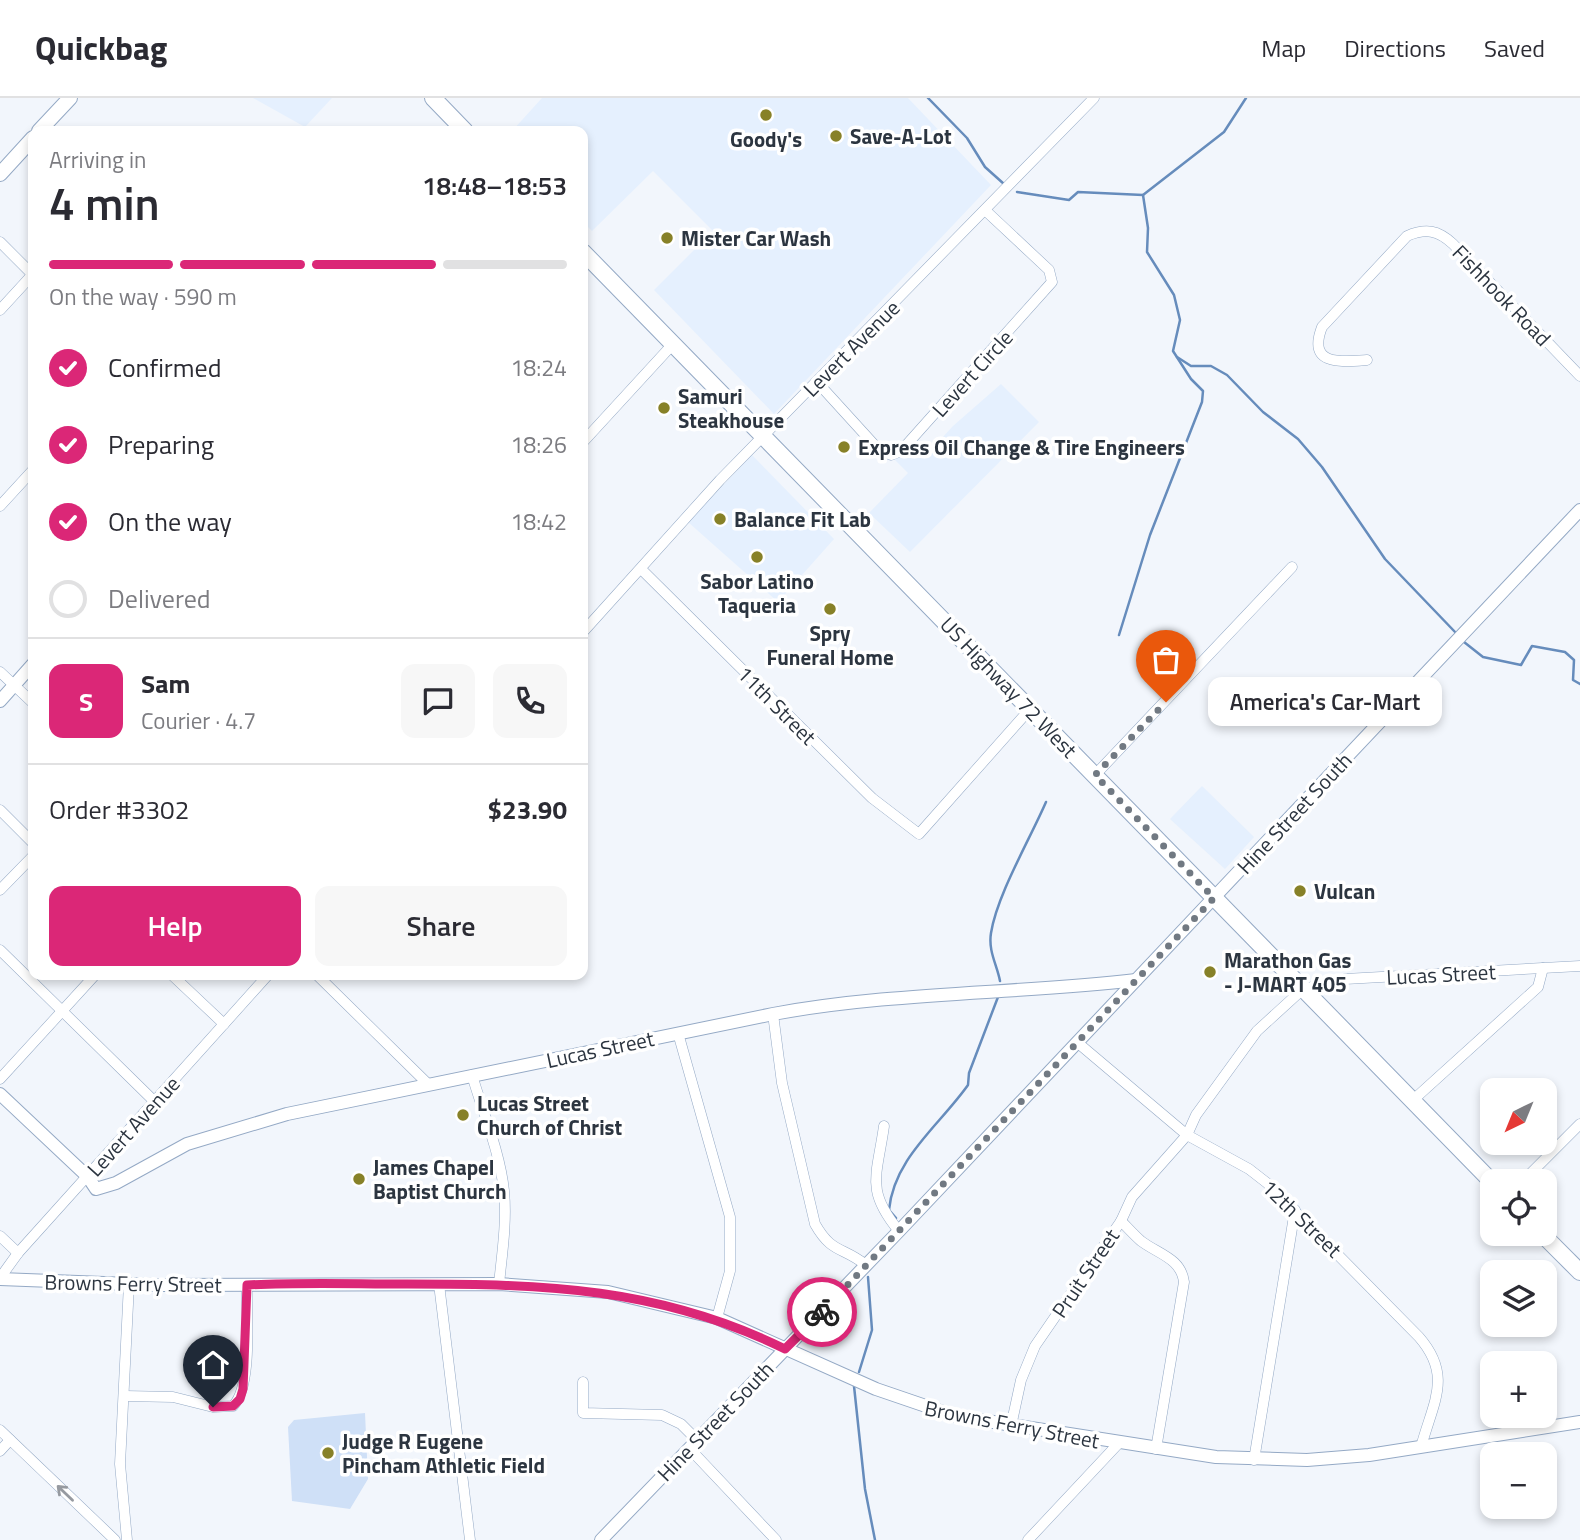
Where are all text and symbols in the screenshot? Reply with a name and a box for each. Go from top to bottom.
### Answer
text: Quickbag [35,23,167,73]
text: Map [1261,30,1306,66]
text: Directions [1344,30,1446,66]
text: Saved [1484,30,1545,66]
marker: Goody's [758,107,774,123]
place label: Save-A-Lot [850,120,952,152]
place label: Goody's [730,123,802,155]
marker: Save-A-Lot [828,128,844,144]
text: Arriving in [49,142,146,177]
text: 18:48–18:53 [422,166,567,205]
text: 4 min [49,168,160,238]
place label: Mister Car Wash [681,222,831,254]
marker: Mister Car Wash [659,230,675,246]
street label: Fishhook Road [1445,237,1559,353]
text: On the way · 590 m [49,279,237,314]
street label: Levert Avenue [795,292,907,404]
street label: Levert Circle [924,322,1020,424]
text: Confirmed [108,348,222,387]
icon: check [49,349,87,387]
text: 18:24 [510,350,567,385]
place label: Samuri Steakhouse [678,380,784,436]
marker: Samuri Steakhouse [656,400,672,416]
text: Preparing [108,425,214,464]
icon: check [49,426,87,464]
text: 18:26 [510,427,567,462]
place label: Express Oil Change & Tire Engineers [858,431,1185,463]
marker: Express Oil Change & Tire Engineers [836,439,852,455]
text: On the way [108,502,232,541]
icon: check [49,503,87,541]
place label: Balance Fit Lab [734,503,871,535]
text: 18:42 [510,504,567,539]
marker: Balance Fit Lab [712,511,728,527]
marker: Sabor Latino Taqueria [749,549,765,565]
place label: Sabor Latino Taqueria [700,565,814,621]
text: Delivered [108,579,211,618]
marker: Spry Funeral Home [822,601,838,617]
street label: US Highway 72 West [933,609,1085,765]
place label: Spry Funeral Home [766,617,894,673]
pin [1136,630,1196,702]
icon: bag [1147,641,1185,679]
street label: 11th Street [730,658,824,752]
text: Sam [141,664,190,703]
button: chat [401,664,475,738]
button: phone [493,664,567,738]
callout: America's Car-Mart [1208,678,1442,726]
text: S [79,682,93,721]
text: America's Car-Mart [1230,684,1420,719]
text: Courier · 4.7 [141,703,256,738]
street label: Hine Street South [1229,745,1359,881]
text: Order #3302 [49,790,189,829]
text: $23.90 [488,790,567,829]
place label: Vulcan [1314,875,1375,907]
marker: Vulcan [1292,883,1308,899]
button: Help [49,886,301,966]
button: Share [315,886,567,966]
place label: Marathon Gas - J-MART 405 [1224,944,1352,1000]
street label: Lucas Street [1386,955,1497,993]
marker: Marathon Gas - J-MART 405 [1202,964,1218,980]
street label: Lucas Street [543,1022,657,1076]
street label: Levert Avenue [79,1069,187,1183]
north arrow [1480,1078,1558,1155]
map controls [1480,1078,1557,1519]
place label: Lucas Street Church of Christ [477,1087,622,1143]
marker: Lucas Street Church of Christ [455,1107,471,1123]
place label: James Chapel Baptist Church [373,1151,507,1207]
button: locate [1480,1169,1557,1246]
marker: James Chapel Baptist Church [351,1171,367,1187]
street label: 12th Street [1255,1171,1350,1265]
street label: Pruit Street [1043,1221,1127,1324]
button: layers [1480,1260,1557,1337]
street label: Browns Ferry Street [44,1265,223,1301]
courier [787,1277,857,1347]
icon: bike [803,1293,841,1331]
pin [183,1335,243,1407]
icon: home [194,1346,232,1384]
button: + [1480,1351,1557,1428]
street label: Hine Street South [649,1354,781,1488]
street label: Browns Ferry Street [922,1391,1103,1457]
place label: Judge R Eugene Pincham Athletic Field [342,1425,545,1481]
button: − [1480,1442,1557,1519]
marker: Judge R Eugene Pincham Athletic Field [320,1445,336,1461]
one-way arrow [57,1484,74,1501]

